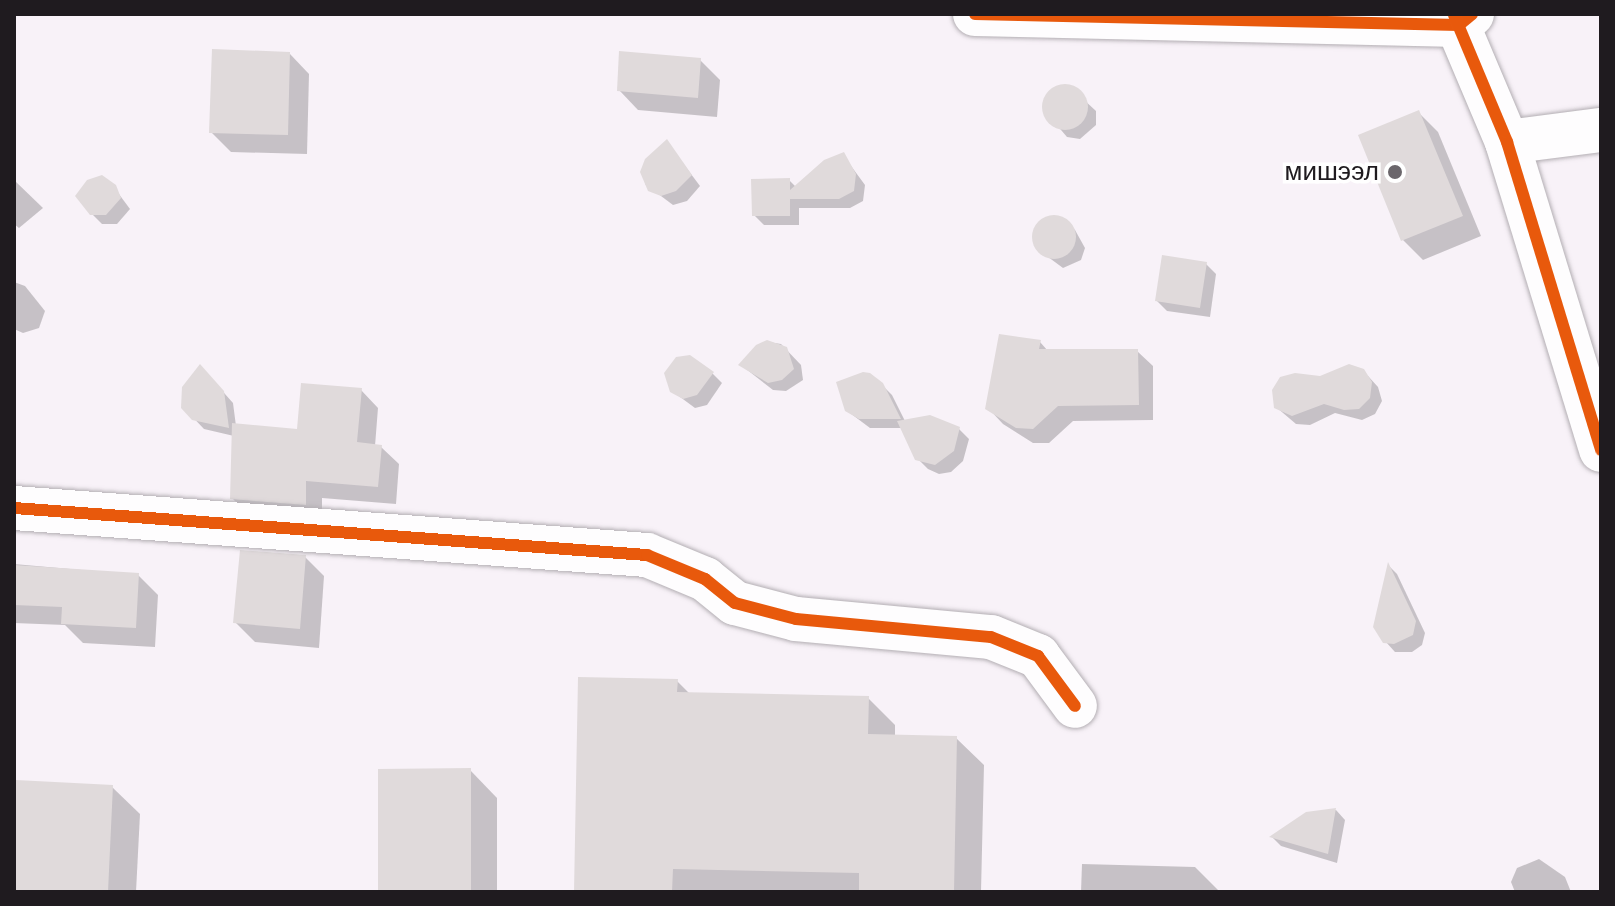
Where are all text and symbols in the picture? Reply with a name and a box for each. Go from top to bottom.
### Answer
place label: мишээл [1285,156,1379,188]
marker: мишээл [1386,163,1404,181]

